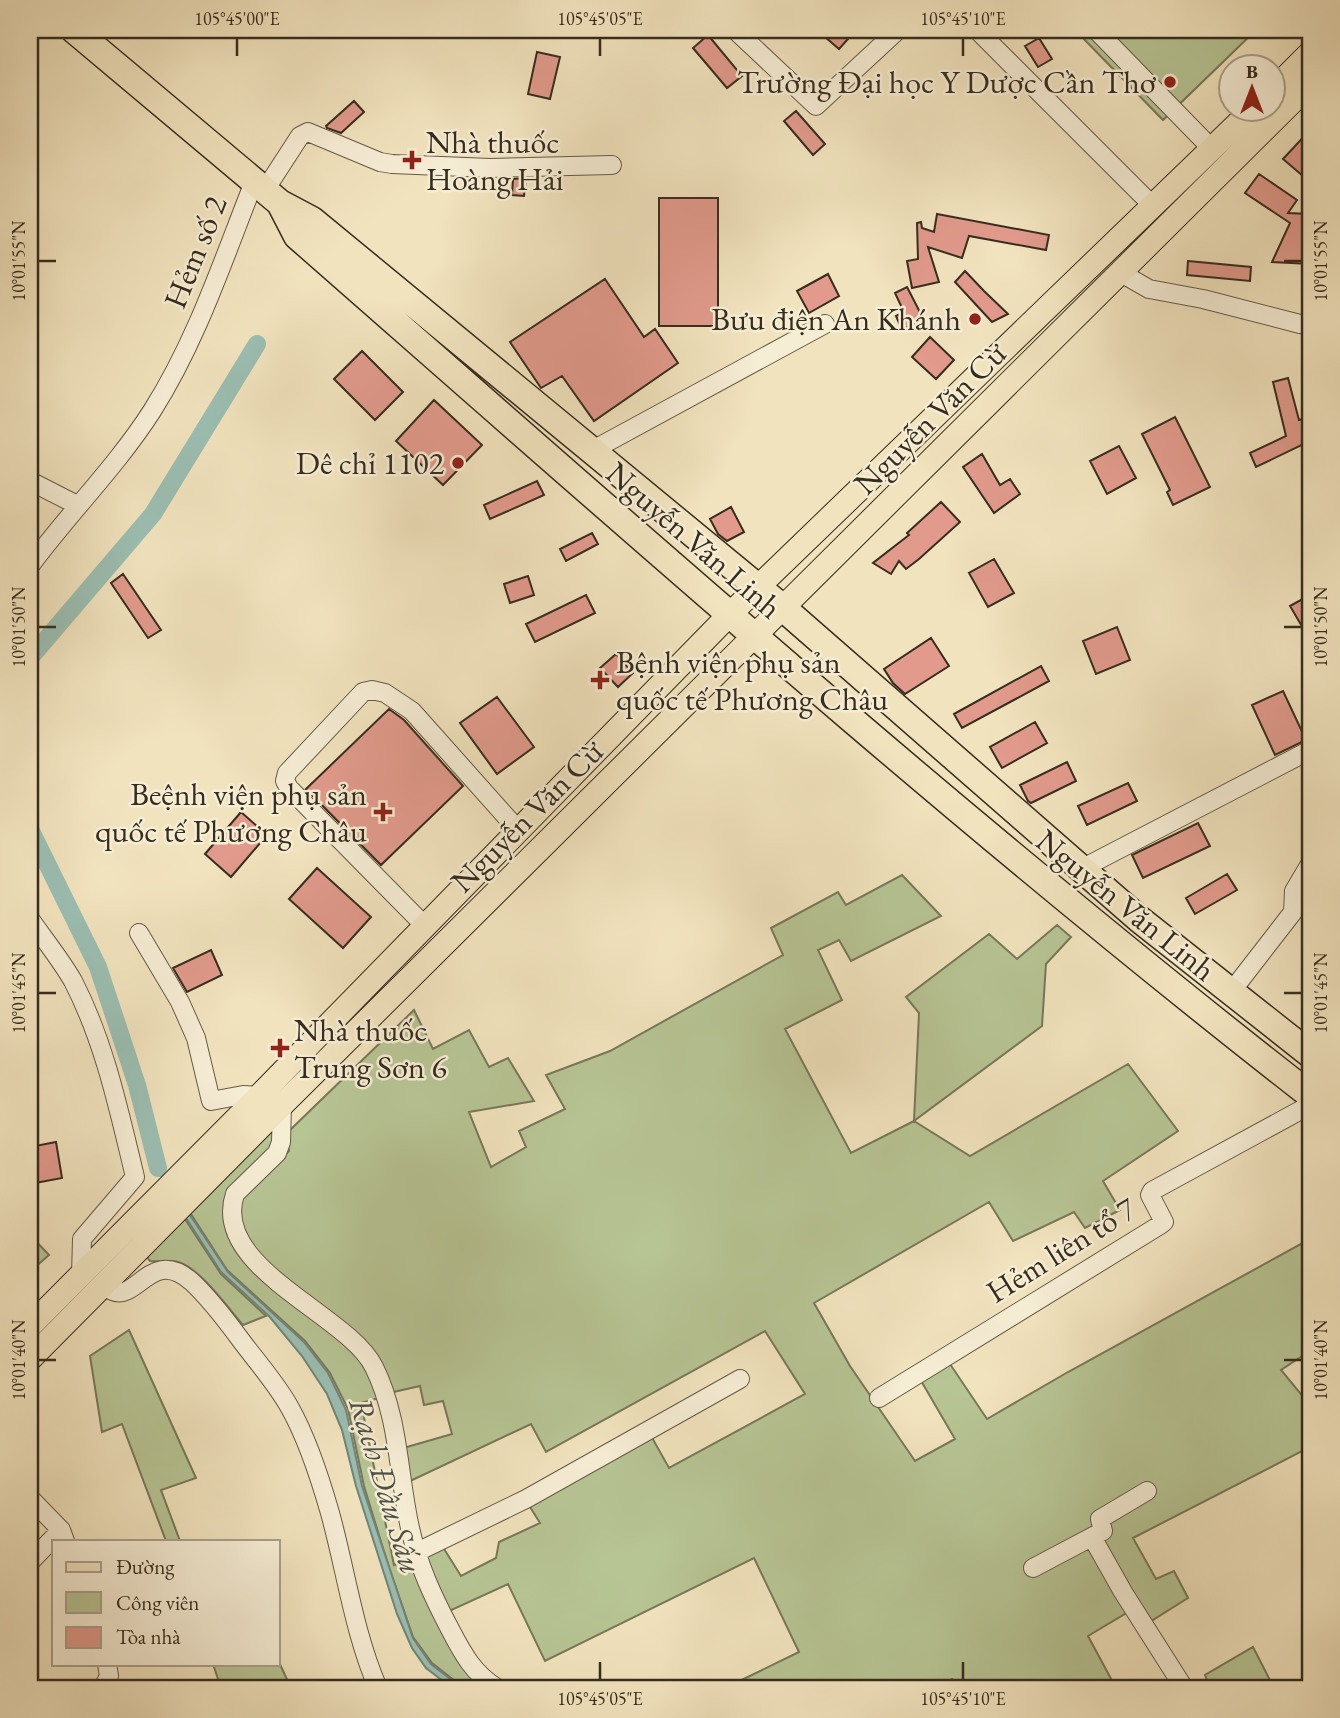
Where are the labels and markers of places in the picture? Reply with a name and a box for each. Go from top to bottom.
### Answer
place label: Trường Đại học Y Dược Cần Thơ [737,61,1157,103]
marker: Trường Đại học Y Dược Cần Thơ [1162,74,1178,90]
place label: Nhà thuốc Hoàng Hải [426,121,564,200]
marker: Nhà thuốc Hoàng Hải [404,152,420,168]
place label: Bưu điện An Khánh [711,298,961,340]
marker: Bưu điện An Khánh [967,311,983,327]
place label: Dê chỉ 1102 [296,442,445,484]
marker: Dê chỉ 1102 [450,455,466,471]
place label: Bệnh viện phụ sản quốc tế Phương Châu [616,641,888,720]
marker: Bệnh viện phụ sản quốc tế Phương Châu [590,670,610,690]
place label: Beệnh viện phụ sản quốc tế Phương Châu [95,773,367,852]
marker: Beệnh viện phụ sản quốc tế Phương Châu [373,802,393,822]
place label: Nhà thuốc Trung Sơn 6 [294,1009,447,1088]
marker: Nhà thuốc Trung Sơn 6 [272,1040,288,1056]

